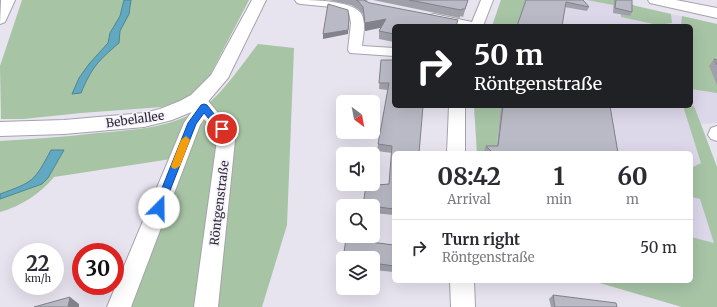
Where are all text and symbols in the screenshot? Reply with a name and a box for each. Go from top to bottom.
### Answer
text: 50 m [474,37,543,73]
icon: right [408,40,460,92]
text: Röntgenstraße [474,72,602,95]
north arrow [336,95,380,139]
map controls [336,95,380,295]
street label: Bebelallee [105,107,165,131]
pin [205,112,239,146]
icon: arrive [211,118,233,140]
button: sound [336,147,380,191]
street label: Röntgenstraße [206,160,232,246]
text: 08:42 [437,161,501,192]
text: 1 [553,161,565,192]
text: 60 [617,161,648,192]
position arrow [138,187,180,229]
text: Arrival [447,191,491,208]
text: min [546,191,572,208]
text: m [626,191,639,208]
button: search [336,199,380,243]
text: Turn right [442,230,520,249]
icon: right [408,237,430,259]
text: 50 m [640,238,677,257]
speed limit sign: 30 [72,243,124,295]
text: Röntgenstraße [442,249,535,266]
text: 22 [26,251,50,276]
button: layers [336,251,380,295]
text: km/h [25,272,51,285]

